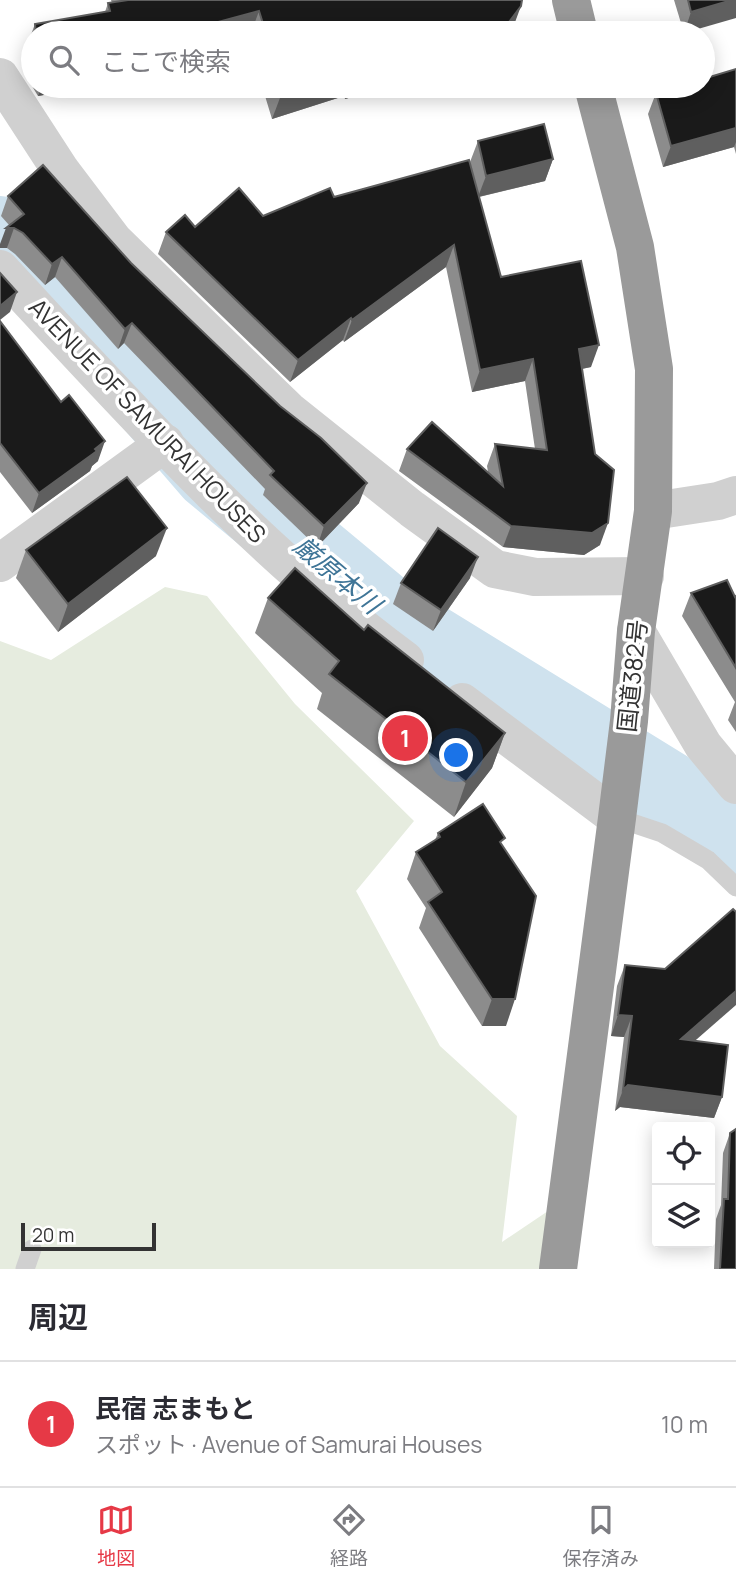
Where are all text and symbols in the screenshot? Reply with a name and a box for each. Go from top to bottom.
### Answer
search box [21,21,715,98]
icon: search [45,41,83,79]
text: ここで検索 [101,43,231,79]
street label: AVENUE OF SAMURAI HOUSES [22,291,274,549]
water label: 厳原本川 [286,527,391,623]
street label: 国道382号 [609,618,654,734]
pin: 1 [382,712,428,764]
your location [439,738,473,772]
map controls [652,1122,715,1248]
button: locate [652,1122,715,1185]
button: layers [652,1185,715,1248]
scale bar [21,1220,156,1252]
text: 20 m [32,1222,74,1248]
text: 周辺 [28,1296,88,1337]
text: 民宿 志まもと [95,1390,256,1426]
text: 1 [46,1408,56,1440]
text: 10 m [661,1408,708,1440]
text: スポット · Avenue of Samurai Houses [95,1428,482,1460]
tab: 地図 [97,1501,135,1571]
tab: 経路 [330,1501,368,1571]
tab: 保存済み [563,1501,639,1571]

